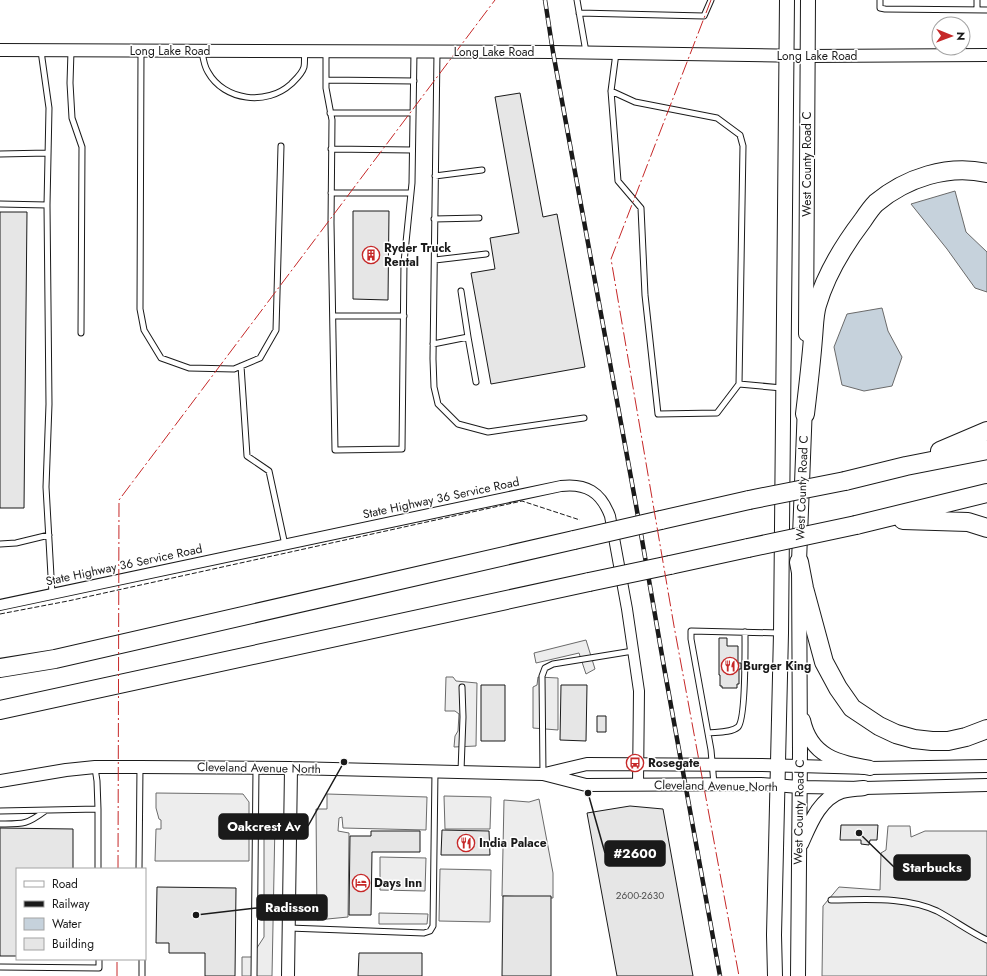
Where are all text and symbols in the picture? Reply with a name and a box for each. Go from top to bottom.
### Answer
north arrow [931,16,971,56]
text: N [953,32,969,41]
street label: Long Lake Road [130,42,210,60]
street label: Long Lake Road [454,43,534,61]
street label: Long Lake Road [777,47,857,65]
street label: West County Road C [798,111,816,217]
place label: Ryder Truck Rental [384,239,451,271]
building icon: Ryder Truck Rental [361,245,381,265]
street label: West County Road C [791,435,813,541]
street label: State Highway 36 Service Road [361,473,521,523]
street label: State Highway 36 Service Road [44,540,204,590]
restaurant icon: Burger King [720,656,740,676]
place label: Burger King [743,657,811,675]
bus stop icon: Rosegate [625,753,645,773]
place label: Rosegate [648,754,700,772]
street label: Cleveland Avenue North [197,758,321,778]
street label: West County Road C [789,759,809,865]
street label: Cleveland Avenue North [654,776,778,796]
callout: Oakcrest Av [219,814,308,839]
text: Oakcrest Av [227,817,301,836]
restaurant icon: India Palace [456,833,476,853]
place label: India Palace [479,834,547,852]
callout: #2600 [605,841,665,866]
text: #2600 [613,844,657,863]
callout: Starbucks [894,855,970,880]
text: Starbucks [902,858,962,877]
legend [16,868,146,960]
hotel icon: Days Inn [351,873,371,893]
place label: Days Inn [374,874,422,892]
text: Road [52,875,78,893]
house number: 2600-2630 [616,888,664,903]
text: Railway [52,895,90,913]
callout: Radisson [257,895,327,920]
text: Radisson [265,898,319,917]
text: Water [52,915,83,933]
text: Building [52,935,94,953]

